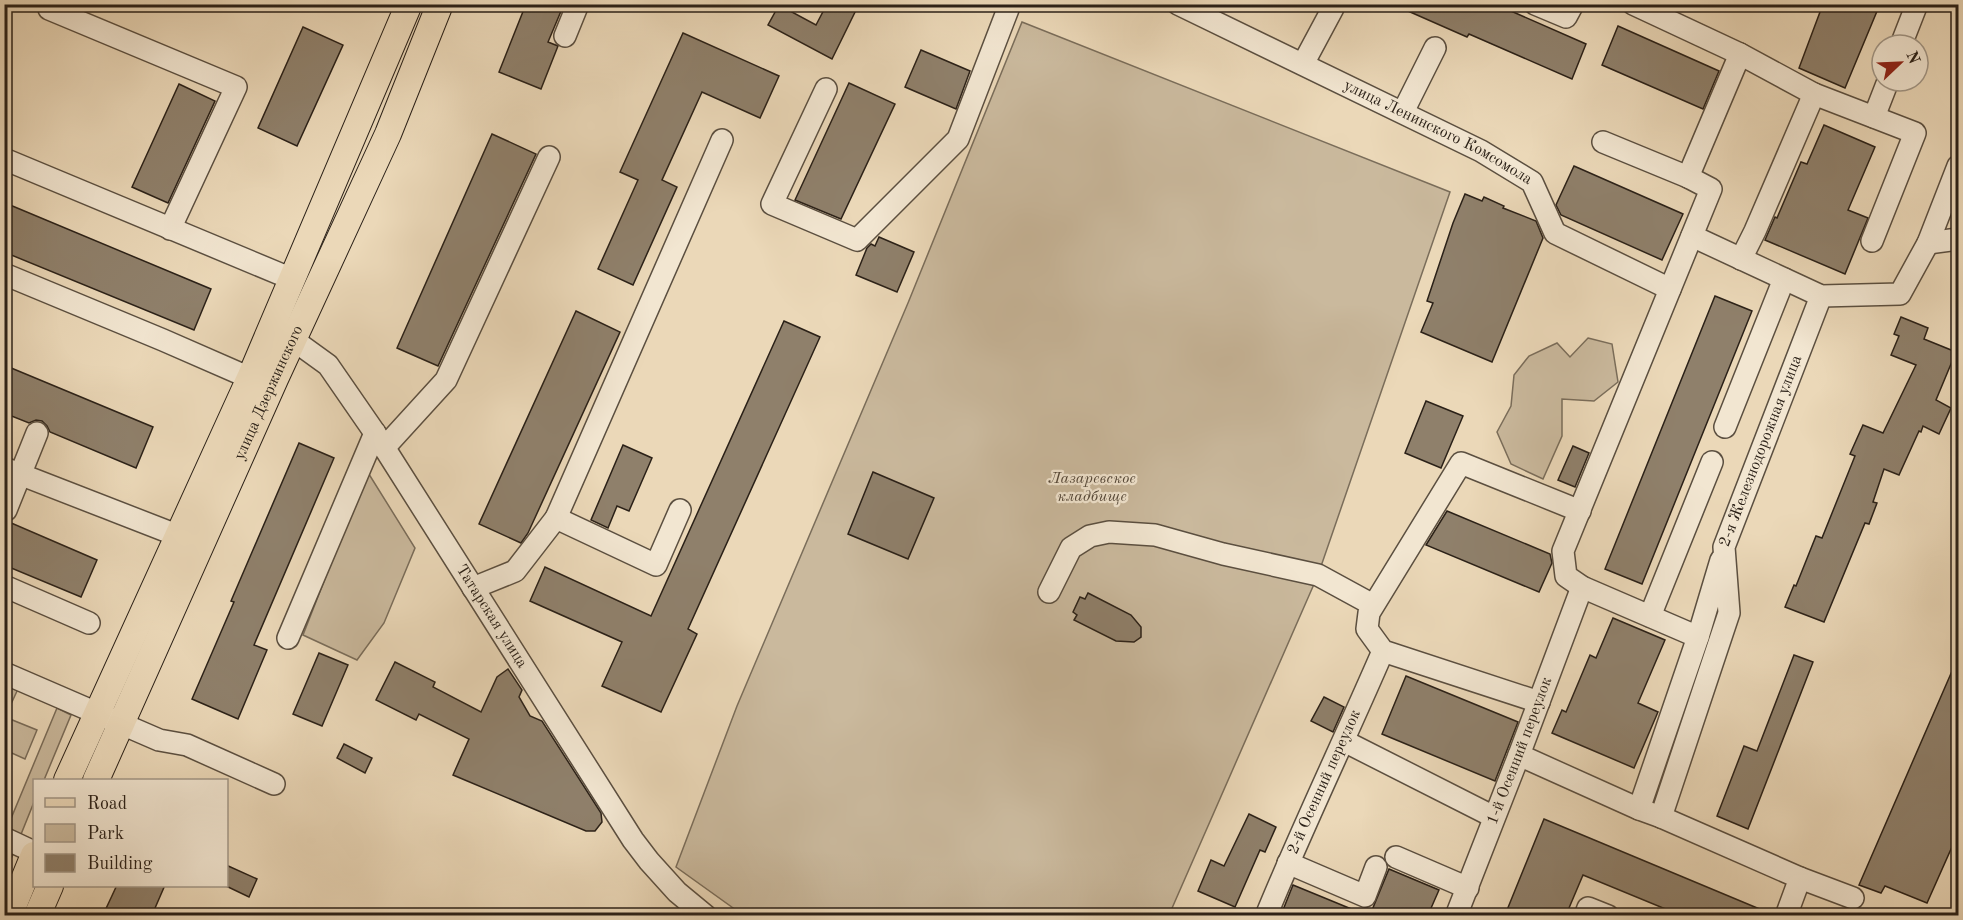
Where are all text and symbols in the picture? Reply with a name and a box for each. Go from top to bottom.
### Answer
north arrow [1870,33,1930,93]
text: N [1902,49,1922,67]
street label: улица Ленинского Комсомола [1341,78,1535,188]
street label: улица Дзержинского [232,323,306,463]
street label: 2-я Железнодорожная улица [1717,353,1805,549]
park label: Лазаревское кладбище [1048,471,1136,505]
street label: Татарская улица [453,562,530,671]
street label: 1-й Осенний переулок [1485,675,1555,827]
street label: 2-й Осенний переулок [1285,708,1364,857]
legend [33,779,228,887]
text: Road [87,795,127,813]
text: Park [87,825,124,843]
text: Building [87,855,153,873]

